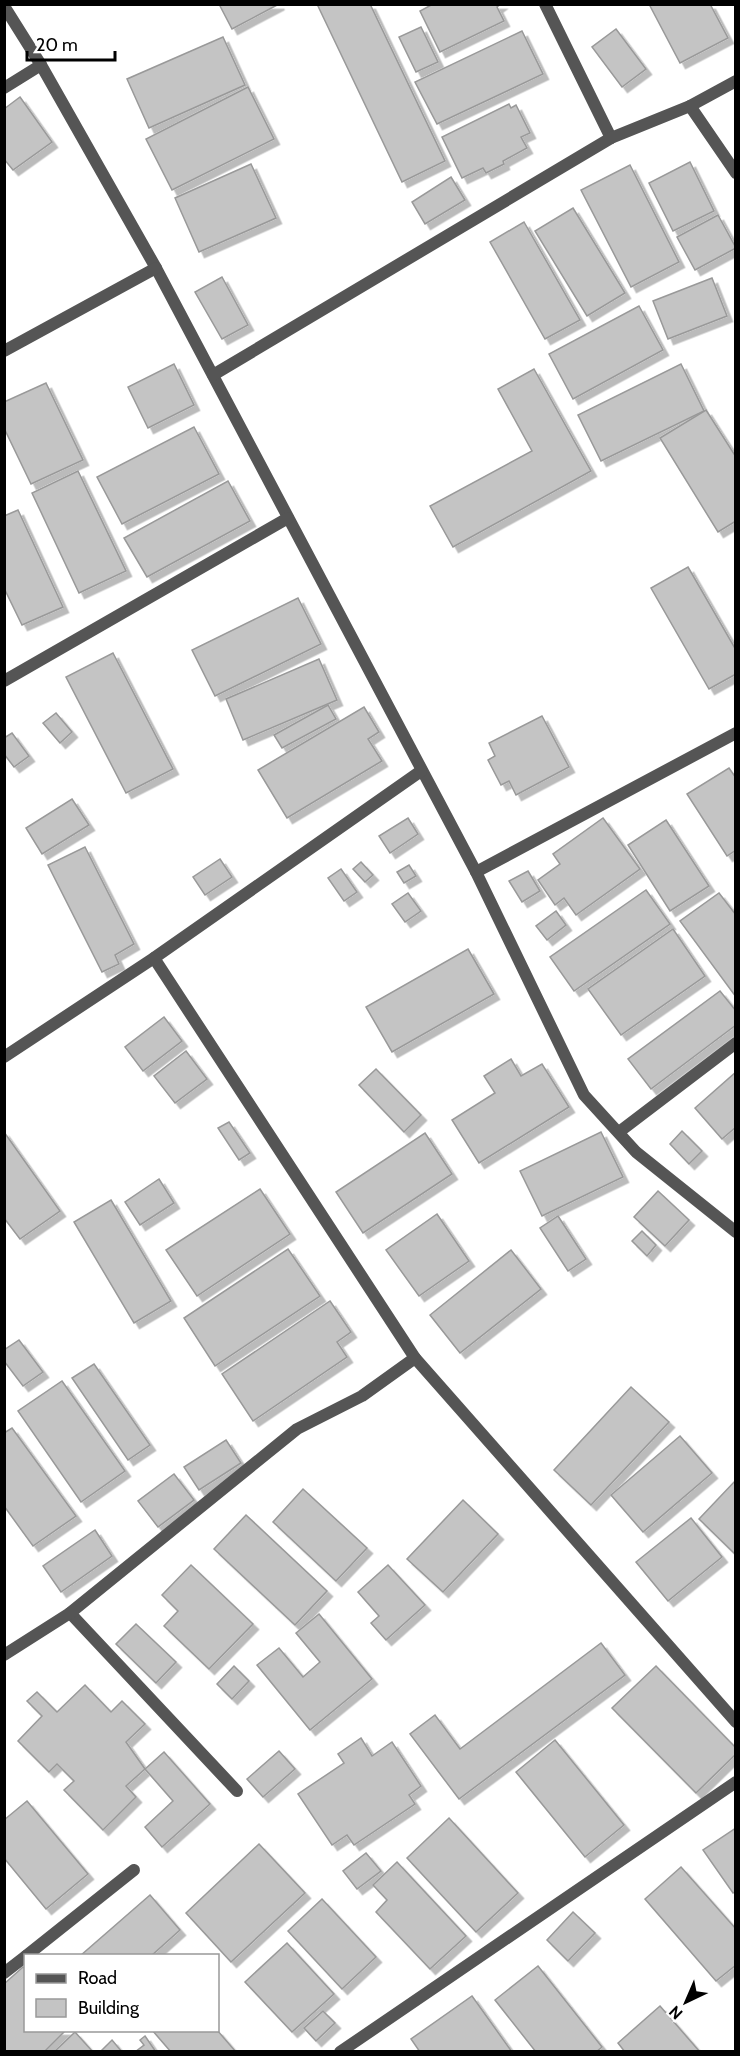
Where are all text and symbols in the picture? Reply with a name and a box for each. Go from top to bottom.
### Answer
scale bar [27,24,116,62]
text: 20 m [36,34,78,56]
legend [24,1954,219,2032]
text: Road [78,1967,117,1989]
north arrow [656,1972,716,2032]
text: Building [78,1997,140,2019]
text: N [665,2002,687,2023]

